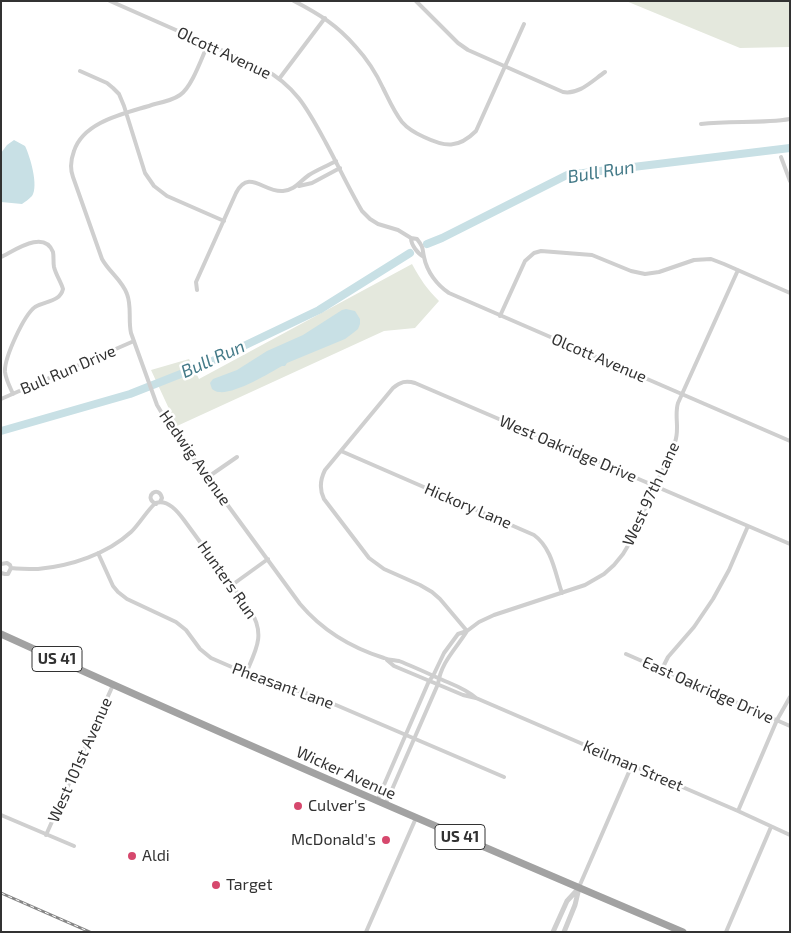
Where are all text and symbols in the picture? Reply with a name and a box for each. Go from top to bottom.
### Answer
street label: Olcott Avenue [174,23,274,83]
water label: Bull Run [566,156,636,188]
street label: Olcott Avenue [548,329,650,387]
water label: Bull Run [178,335,248,383]
street label: Bull Run Drive [17,341,119,399]
street label: Hedwig Avenue [155,407,235,509]
street label: West Oakridge Drive [496,411,640,487]
street label: West 97th Lane [619,439,683,549]
street label: Hickory Lane [422,479,514,533]
street label: Hunters Run [193,538,261,622]
road number: US 41 [32,646,82,672]
street label: East Oakridge Drive [639,652,777,728]
street label: Pheasant Lane [229,659,337,713]
street label: West 101st Avenue [44,694,116,826]
street label: Keilman Street [580,736,686,796]
street label: Wicker Avenue [293,742,399,804]
place label: Culver's [308,796,366,816]
marker: Culver's [292,800,304,812]
road number: US 41 [435,824,485,850]
place label: McDonald's [291,830,376,850]
marker: McDonald's [380,834,392,846]
place label: Aldi [142,846,170,866]
marker: Aldi [126,850,138,862]
place label: Target [226,875,272,895]
marker: Target [210,879,222,891]

